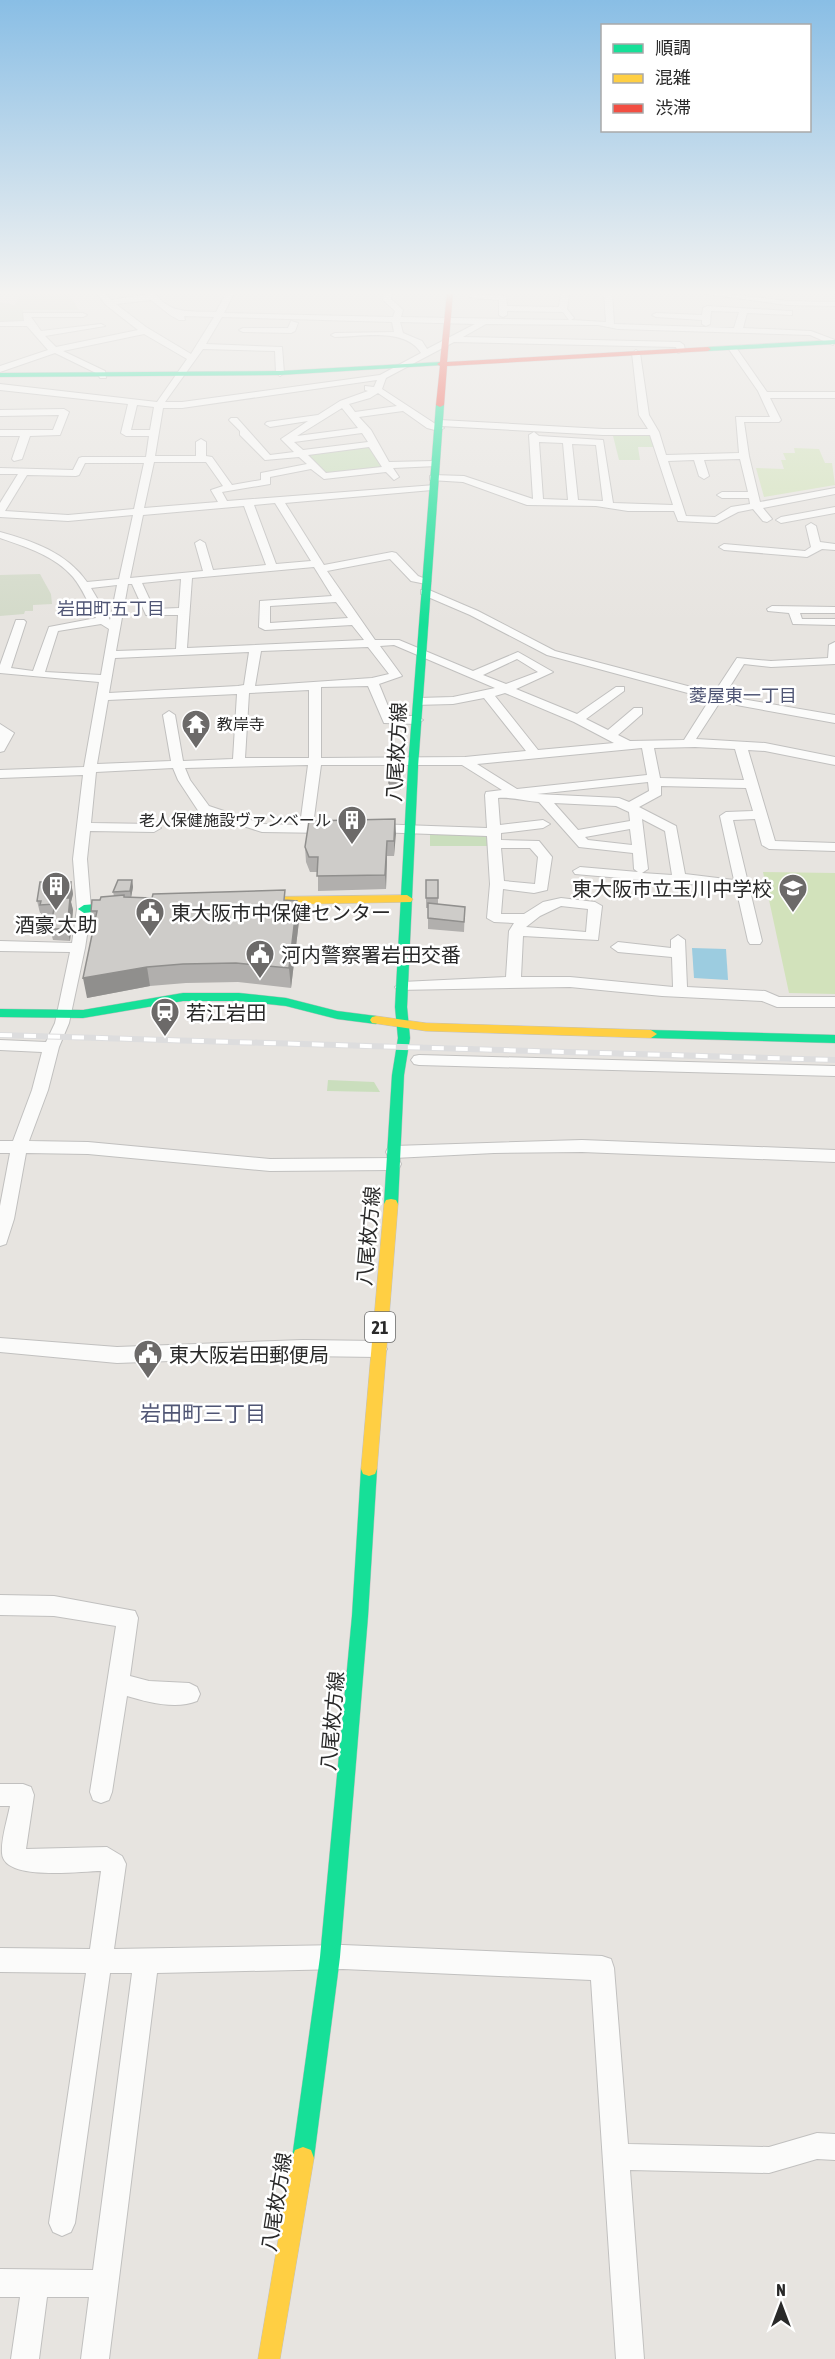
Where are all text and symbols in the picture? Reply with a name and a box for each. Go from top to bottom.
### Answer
legend [601,24,811,132]
text: 順調 [655,37,691,58]
text: 混雑 [655,67,691,88]
text: 渋滞 [655,97,691,118]
district label: 岩田町五丁目 [57,598,165,619]
district label: 菱屋東一丁目 [689,685,797,706]
street label: 八尾枚方線 [382,701,410,803]
temple icon: 教岸寺 [180,708,212,750]
place label: 教岸寺 [217,715,265,733]
building icon: 老人保健施設ヴァンベール [336,804,368,846]
place label: 老人保健施設ヴァンベール [139,811,331,829]
building icon: 酒豪 太助 [40,870,72,912]
school or university icon: 東大阪市立玉川中学校 [777,872,809,914]
place label: 東大阪市立玉川中学校 [572,877,772,900]
public building icon: 東大阪市中保健センター [134,896,166,938]
place label: 東大阪市中保健センター [171,901,391,924]
place label: 酒豪 太助 [15,913,97,936]
public building icon: 河内警察署岩田交番 [244,938,276,980]
place label: 河内警察署岩田交番 [281,943,461,966]
station icon: 若江岩田 [149,996,181,1038]
place label: 若江岩田 [186,1001,266,1024]
street label: 八尾枚方線 [352,1185,384,1287]
road number: 21 [365,1312,395,1342]
public building icon: 東大阪岩田郵便局 [132,1338,164,1380]
place label: 東大阪岩田郵便局 [169,1343,329,1366]
district label: 岩田町三丁目 [140,1401,266,1425]
street label: 八尾枚方線 [316,1670,348,1772]
street label: 八尾枚方線 [257,2151,295,2253]
north arrow [751,2275,811,2335]
text: N [776,2281,786,2299]

